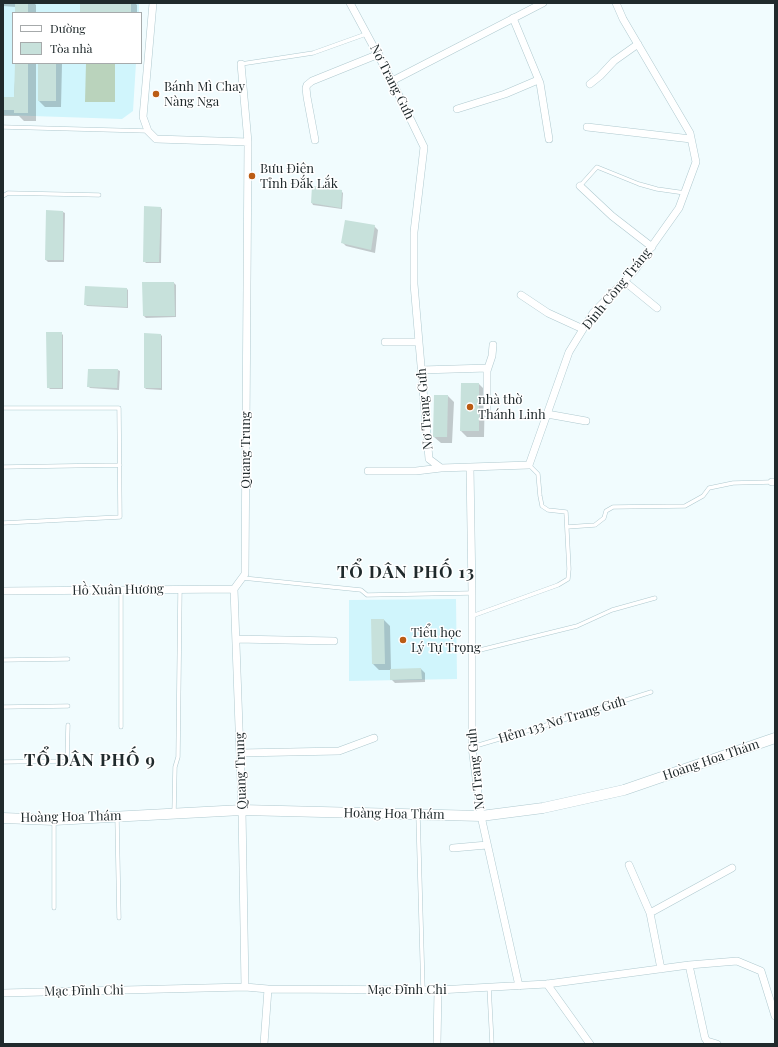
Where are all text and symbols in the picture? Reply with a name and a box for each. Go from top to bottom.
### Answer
legend [12,12,142,64]
text: Đường [50,20,86,36]
text: Tòa nhà [50,40,93,56]
street label: Nơ Trang Gưh [366,42,418,122]
place label: Bánh Mì Chay Nàng Nga [164,79,245,110]
marker: Bánh Mì Chay Nàng Nga [151,89,161,99]
place label: Bưu Điện Tỉnh Đắk Lắk [260,161,338,192]
marker: Bưu Điện Tỉnh Đắk Lắk [247,171,257,181]
street label: Đinh Công Tráng [579,245,655,333]
street label: Nơ Trang Gưh [414,368,436,450]
place label: nhà thờ Thánh Linh [478,392,546,423]
marker: nhà thờ Thánh Linh [465,402,475,412]
street label: Quang Trung [238,411,254,489]
district label: TỔ DÂN PHỐ 13 [337,563,475,583]
street label: Hồ Xuân Hương [72,581,164,599]
place label: Tiểu học Lý Tự Trọng [411,625,481,656]
marker: Tiểu học Lý Tự Trọng [398,635,408,645]
street label: Hẻm 133 Nơ Trang Gưh [496,693,628,747]
street label: Nơ Trang Gưh [464,727,488,811]
street label: Quang Trung [232,732,250,810]
street label: Hoàng Hoa Thám [661,736,761,784]
district label: TỔ DÂN PHỐ 9 [24,751,156,771]
street label: Hoàng Hoa Thám [343,805,445,823]
street label: Hoàng Hoa Thám [20,808,122,826]
street label: Mạc Đĩnh Chi [367,982,447,998]
street label: Mạc Đĩnh Chi [44,983,124,999]

